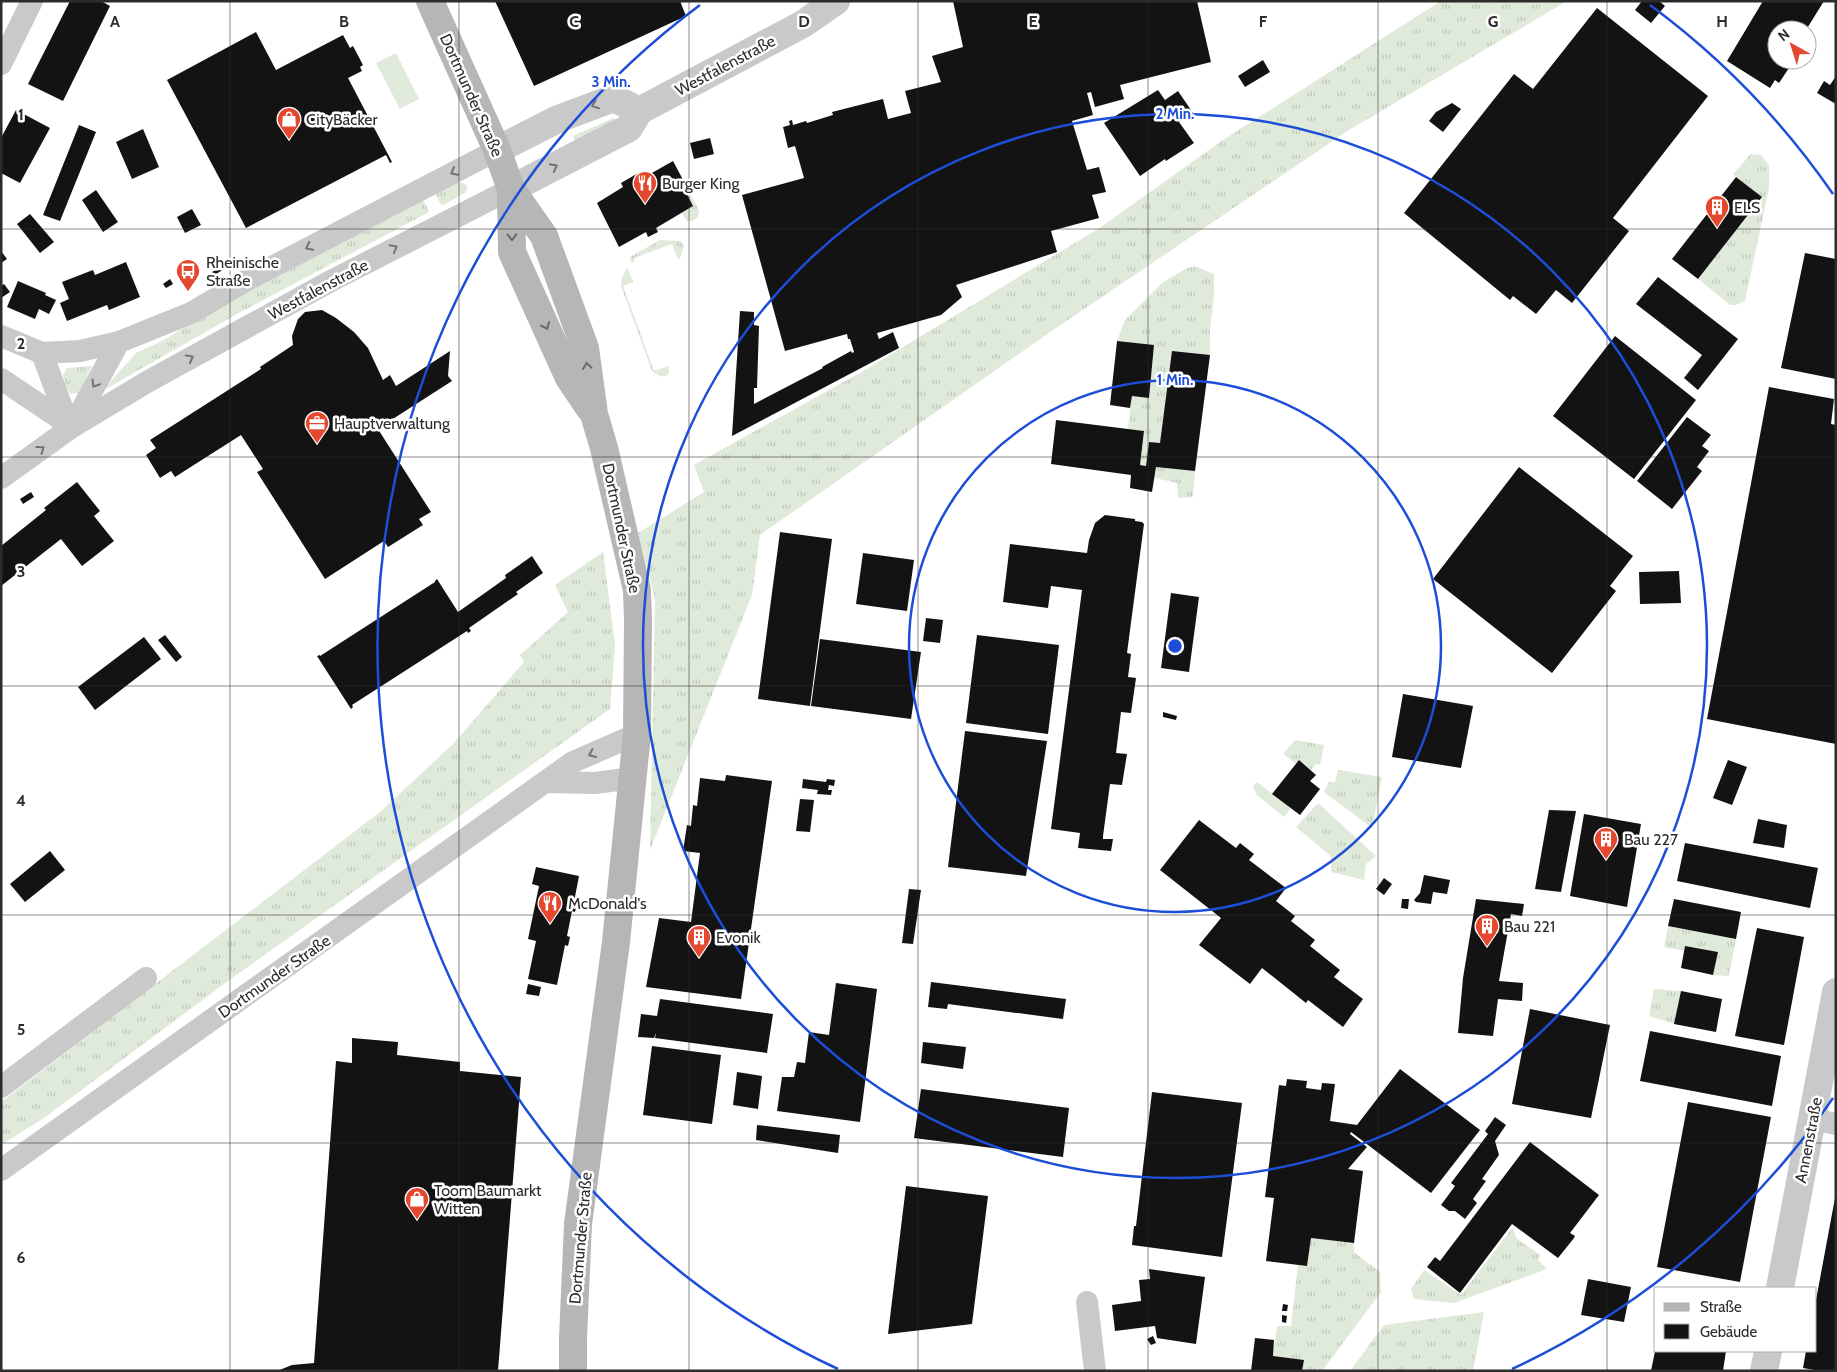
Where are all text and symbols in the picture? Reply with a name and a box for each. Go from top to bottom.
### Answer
text: A [110,12,120,31]
text: B [339,12,349,31]
text: C [569,12,579,31]
text: D [798,12,810,31]
text: E [1028,12,1038,31]
text: F [1259,12,1268,31]
text: G [1488,12,1498,31]
text: H [1716,12,1728,31]
north arrow [1767,20,1817,70]
text: N [1774,25,1793,45]
street label: Dortmunder Straße [436,31,507,160]
street label: Westfalenstraße [672,31,778,100]
text: 3 Min. [591,73,631,91]
one-way arrow [591,99,599,109]
text: 1 [18,105,24,124]
text: 2 Min. [1156,105,1194,123]
shop icon: CityBäcker [276,106,302,140]
place label: CityBäcker [306,110,379,129]
one-way arrow [549,164,558,174]
one-way arrow [450,166,459,176]
restaurant icon: Burger King [632,170,658,204]
place label: Burger King [662,174,740,193]
building icon: ELS [1704,194,1730,228]
place label: ELS [1734,198,1760,217]
one-way arrow [507,234,517,241]
one-way arrow [306,241,315,251]
one-way arrow [389,244,398,254]
place label: Rheinische Straße [206,253,279,290]
street label: Westfalenstraße [265,255,371,324]
bus stop icon: Rheinische Straße [175,258,201,292]
one-way arrow [539,321,550,330]
text: 2 [17,334,25,353]
one-way arrow [184,355,193,365]
one-way arrow [582,361,593,369]
text: 1 Min. [1157,371,1193,389]
one-way arrow [92,379,102,388]
office icon: Hauptverwaltung [304,410,330,444]
place label: Hauptverwaltung [334,414,451,433]
one-way arrow [35,446,45,455]
street label: Dortmunder Straße [598,461,645,595]
text: 3 [17,562,25,581]
centre of rings [1166,637,1184,655]
one-way arrow [588,747,597,758]
text: 4 [16,791,26,810]
building icon: Bau 227 [1593,826,1619,860]
place label: Bau 227 [1624,830,1678,849]
restaurant icon: McDonald's [537,890,563,924]
place label: McDonald's [568,894,647,913]
building icon: Bau 221 [1474,913,1500,947]
place label: Bau 221 [1504,917,1555,936]
building icon: Evonik [686,924,712,958]
place label: Evonik [716,928,761,947]
street label: Dortmunder Straße [215,931,334,1022]
text: 5 [17,1020,25,1039]
street label: Annenstraße [1791,1096,1826,1185]
street label: Dortmunder Straße [565,1171,596,1305]
place label: Toom Baumarkt Witten [434,1181,542,1218]
shop icon: Toom Baumarkt Witten [404,1186,430,1220]
text: 6 [17,1248,26,1267]
legend [1654,1287,1817,1352]
text: Straße [1700,1298,1742,1316]
text: Gebäude [1700,1323,1757,1341]

